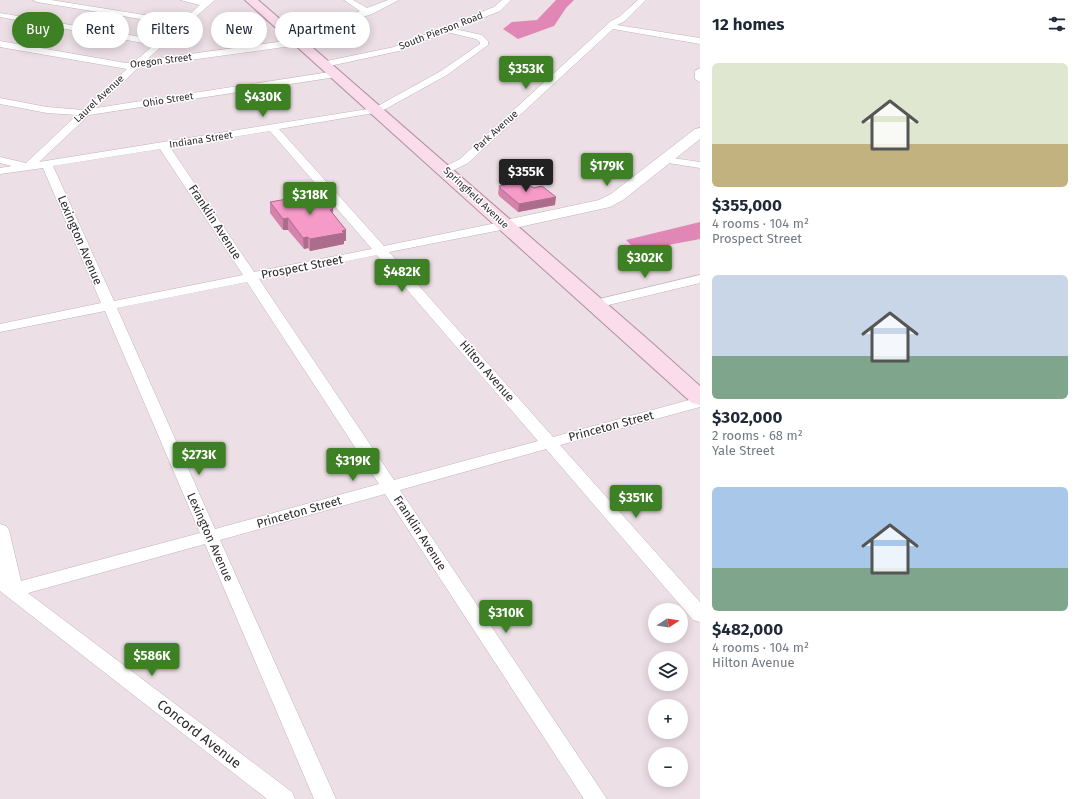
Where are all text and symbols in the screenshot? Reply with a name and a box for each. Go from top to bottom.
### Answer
street label: South Pierson Road [397,9,485,53]
chip: Buy [12,12,64,48]
chip: Rent [72,12,129,48]
chip: Filters [137,12,203,48]
chip: New [211,12,267,48]
chip: Apartment [275,12,370,48]
icon: filters [1046,13,1068,35]
text: 12 homes [712,14,784,35]
street label: Oregon Street [129,51,193,71]
pin: $353K [498,56,554,90]
text: $353K [508,61,544,76]
street label: Laurel Avenue [72,73,126,125]
pin: $430K [235,84,291,118]
text: $430K [245,89,281,104]
icon: home [854,89,926,161]
street label: Ohio Street [142,90,195,110]
street label: Park Avenue [471,108,521,154]
street label: Indiana Street [168,129,234,151]
pin: $179K [579,153,635,187]
text: $179K [590,158,624,173]
pin: $355K [498,159,554,193]
text: $355K [508,164,544,179]
street label: Springfield Avenue [441,165,511,231]
street label: Franklin Avenue [186,182,244,262]
pin: $318K [282,182,338,216]
text: $318K [292,187,328,202]
street label: Lexington Avenue [55,193,105,287]
text: $355,000 [712,195,782,216]
text: 4 rooms · 104 m² [712,216,809,231]
text: Prospect Street [712,231,802,246]
pin: $302K [617,245,673,279]
text: $302K [627,250,663,265]
street label: Prospect Street [260,252,345,282]
pin: $482K [374,259,430,293]
text: $482K [384,264,420,279]
icon: home [854,301,926,373]
street label: Hilton Avenue [457,338,517,404]
text: $302,000 [712,407,782,428]
street label: Princeton Street [567,408,656,444]
text: 2 rooms · 68 m² [712,428,803,443]
pin: $273K [171,442,227,476]
text: Yale Street [712,443,775,458]
text: $273K [182,447,216,462]
pin: $319K [325,448,381,482]
text: $319K [335,453,371,468]
pin: $351K [608,485,664,519]
street label: Lexington Avenue [184,490,236,584]
text: $351K [619,490,653,505]
street label: Princeton Street [255,493,344,531]
street label: Franklin Avenue [391,493,449,573]
icon: home [854,513,926,585]
pin: $310K [478,600,534,634]
north arrow [648,603,688,643]
map controls [648,603,688,787]
text: $310K [488,605,524,620]
text: $482,000 [712,619,783,640]
text: 4 rooms · 104 m² [712,640,809,655]
pin: $586K [124,643,180,677]
text: $586K [133,648,171,663]
button: layers [648,651,688,691]
text: Hilton Avenue [712,655,795,670]
street label: Concord Avenue [154,696,244,772]
button: + [648,699,688,739]
button: − [648,747,688,787]

